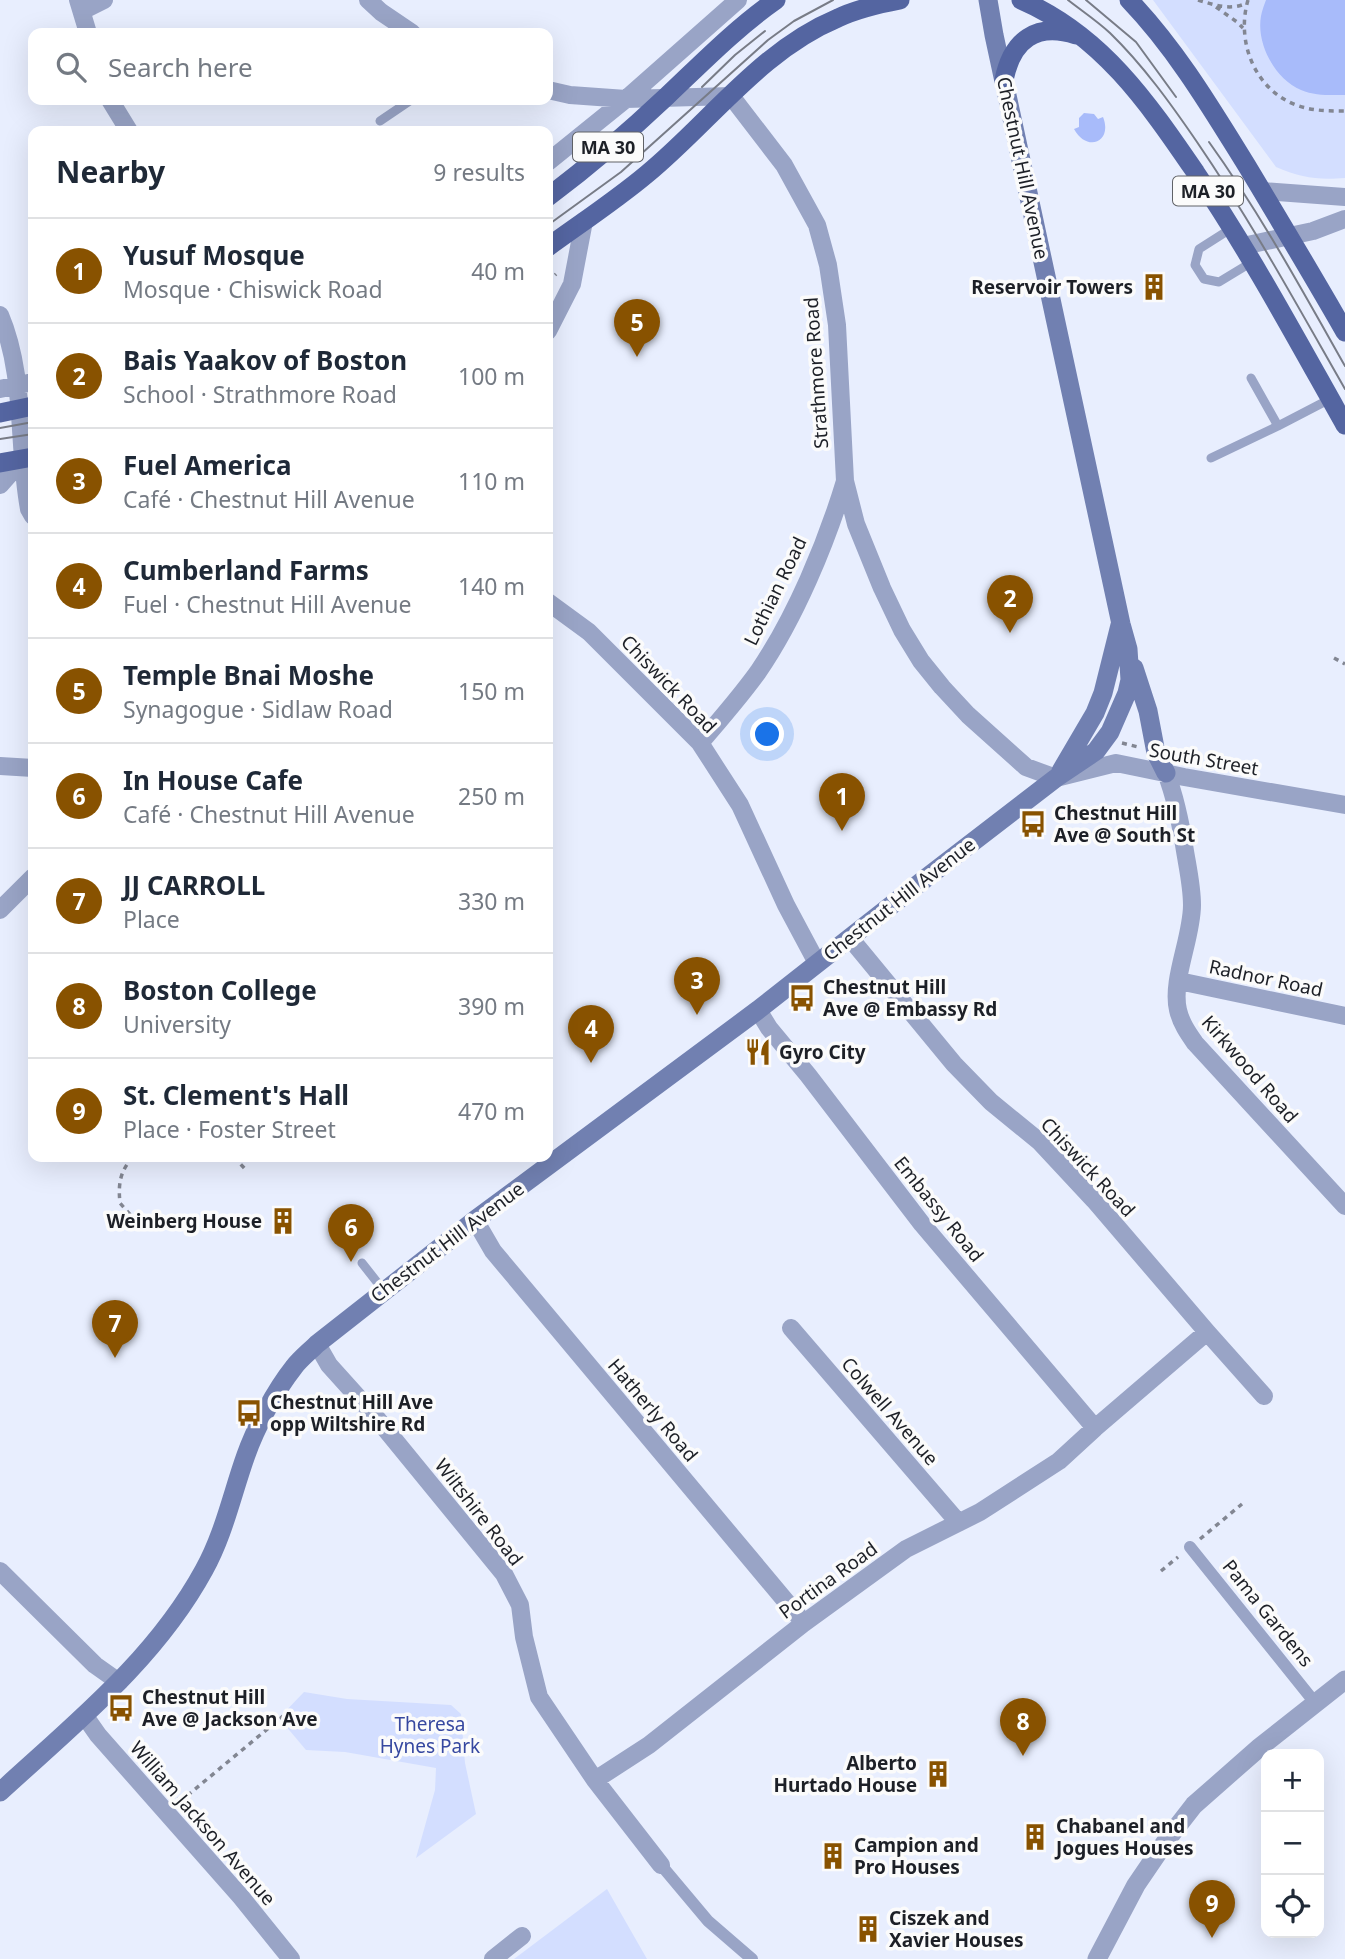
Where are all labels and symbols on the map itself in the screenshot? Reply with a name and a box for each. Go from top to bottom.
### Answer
street label: Chestnut Hill Avenue [991,74,1055,262]
road number: MA 30 [573,132,643,162]
road number: MA 30 [1173,176,1243,206]
building icon: Reservoir Towers [1139,272,1169,302]
place label: Reservoir Towers [971,274,1133,300]
street label: Strathmore Road [798,296,834,450]
pin: 5 [614,299,660,357]
street label: Lothian Road [737,532,813,650]
pin: 2 [987,575,1033,633]
street label: Chiswick Road [615,629,723,739]
your location [750,717,784,751]
street label: South Street [1147,737,1261,781]
pin: 1 [819,773,865,831]
place label: Chestnut Hill Ave @ South St [1054,800,1195,848]
bus stop icon: Chestnut Hill Ave @ South St [1018,809,1048,839]
street label: Chestnut Hill Avenue [818,831,980,967]
street label: Radnor Road [1207,953,1325,1003]
pin: 3 [674,957,720,1015]
place label: Chestnut Hill Ave @ Embassy Rd [823,974,997,1022]
bus stop icon: Chestnut Hill Ave @ Embassy Rd [787,983,817,1013]
pin: 4 [568,1005,614,1063]
street label: Kirkwood Road [1196,1010,1304,1128]
restaurant icon: Gyro City [743,1037,773,1067]
place label: Gyro City [779,1039,866,1065]
street label: Chiswick Road [1035,1112,1141,1222]
street label: Embassy Road [888,1151,990,1267]
street label: Chestnut Hill Avenue [365,1176,529,1308]
pin: 6 [328,1204,374,1262]
building icon: Weinberg House [268,1206,298,1236]
place label: Weinberg House [106,1208,262,1234]
pin: 7 [92,1300,138,1358]
street label: Colwell Avenue [836,1351,944,1471]
street label: Hatherly Road [602,1353,704,1467]
place label: Chestnut Hill Ave opp Wiltshire Rd [270,1389,433,1437]
bus stop icon: Chestnut Hill Ave opp Wiltshire Rd [234,1398,264,1428]
street label: Wiltshire Road [429,1453,529,1571]
street label: Portina Road [774,1536,882,1624]
street label: Pama Gardens [1217,1554,1319,1672]
place label: Chestnut Hill Ave @ Jackson Ave [142,1684,318,1732]
bus stop icon: Chestnut Hill Ave @ Jackson Ave [106,1693,136,1723]
pin: 8 [1000,1698,1046,1756]
park label: Theresa Hynes Park [380,1711,480,1759]
street label: William Jackson Avenue [124,1735,282,1911]
place label: Alberto Hurtado House [774,1750,917,1798]
building icon: Alberto Hurtado House [923,1759,953,1789]
place label: Chabanel and Jogues Houses [1054,1813,1194,1861]
building icon: Chabanel and Jogues Houses [1020,1822,1050,1852]
place label: Campion and Pro Houses [854,1832,979,1880]
building icon: Campion and Pro Houses [818,1841,848,1871]
pin: 9 [1189,1880,1235,1938]
place label: Ciszek and Xavier Houses [889,1905,1024,1953]
building icon: Ciszek and Xavier Houses [853,1914,883,1944]

